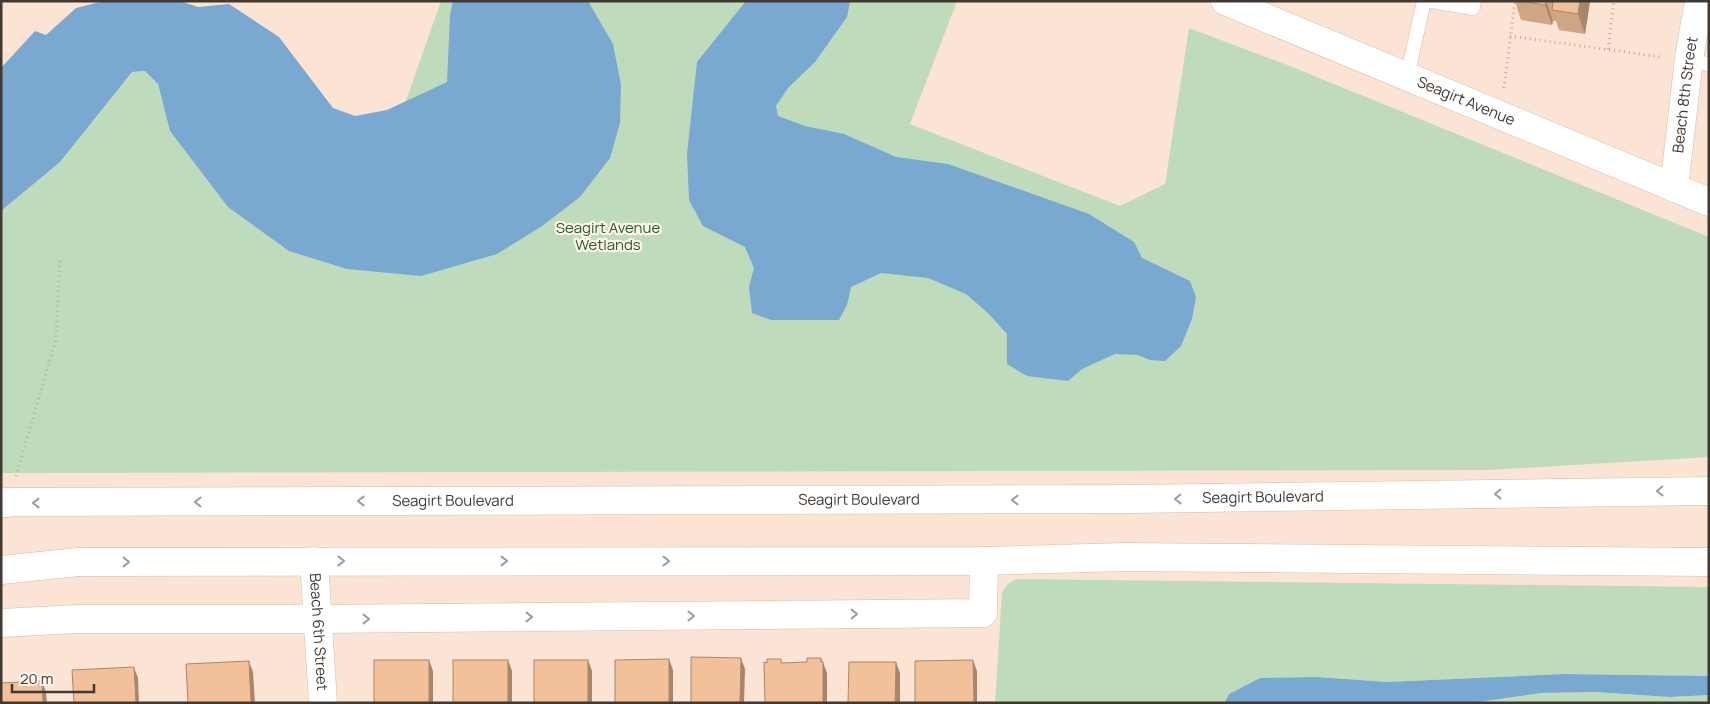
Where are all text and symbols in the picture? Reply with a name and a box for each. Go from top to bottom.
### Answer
street label: Beach 8th Street [1667,35,1703,154]
street label: Seagirt Avenue [1414,71,1519,130]
park label: Seagirt Avenue Wetlands [556,217,660,255]
street label: Seagirt Boulevard [1202,485,1324,508]
one-way arrow [1656,486,1664,496]
street label: Seagirt Boulevard [798,489,920,510]
one-way arrow [1493,489,1501,499]
street label: Seagirt Boulevard [392,490,514,511]
one-way arrow [1173,493,1181,504]
one-way arrow [1011,494,1019,505]
one-way arrow [357,496,364,506]
one-way arrow [194,497,202,507]
one-way arrow [32,498,40,508]
one-way arrow [338,556,346,566]
one-way arrow [500,556,508,566]
one-way arrow [663,556,671,566]
one-way arrow [123,557,131,567]
street label: Beach 6th Street [305,572,333,691]
one-way arrow [850,609,858,620]
one-way arrow [688,611,696,621]
one-way arrow [526,612,533,622]
one-way arrow [363,613,371,624]
scale bar [12,662,95,694]
text: 20 m [20,668,53,689]

